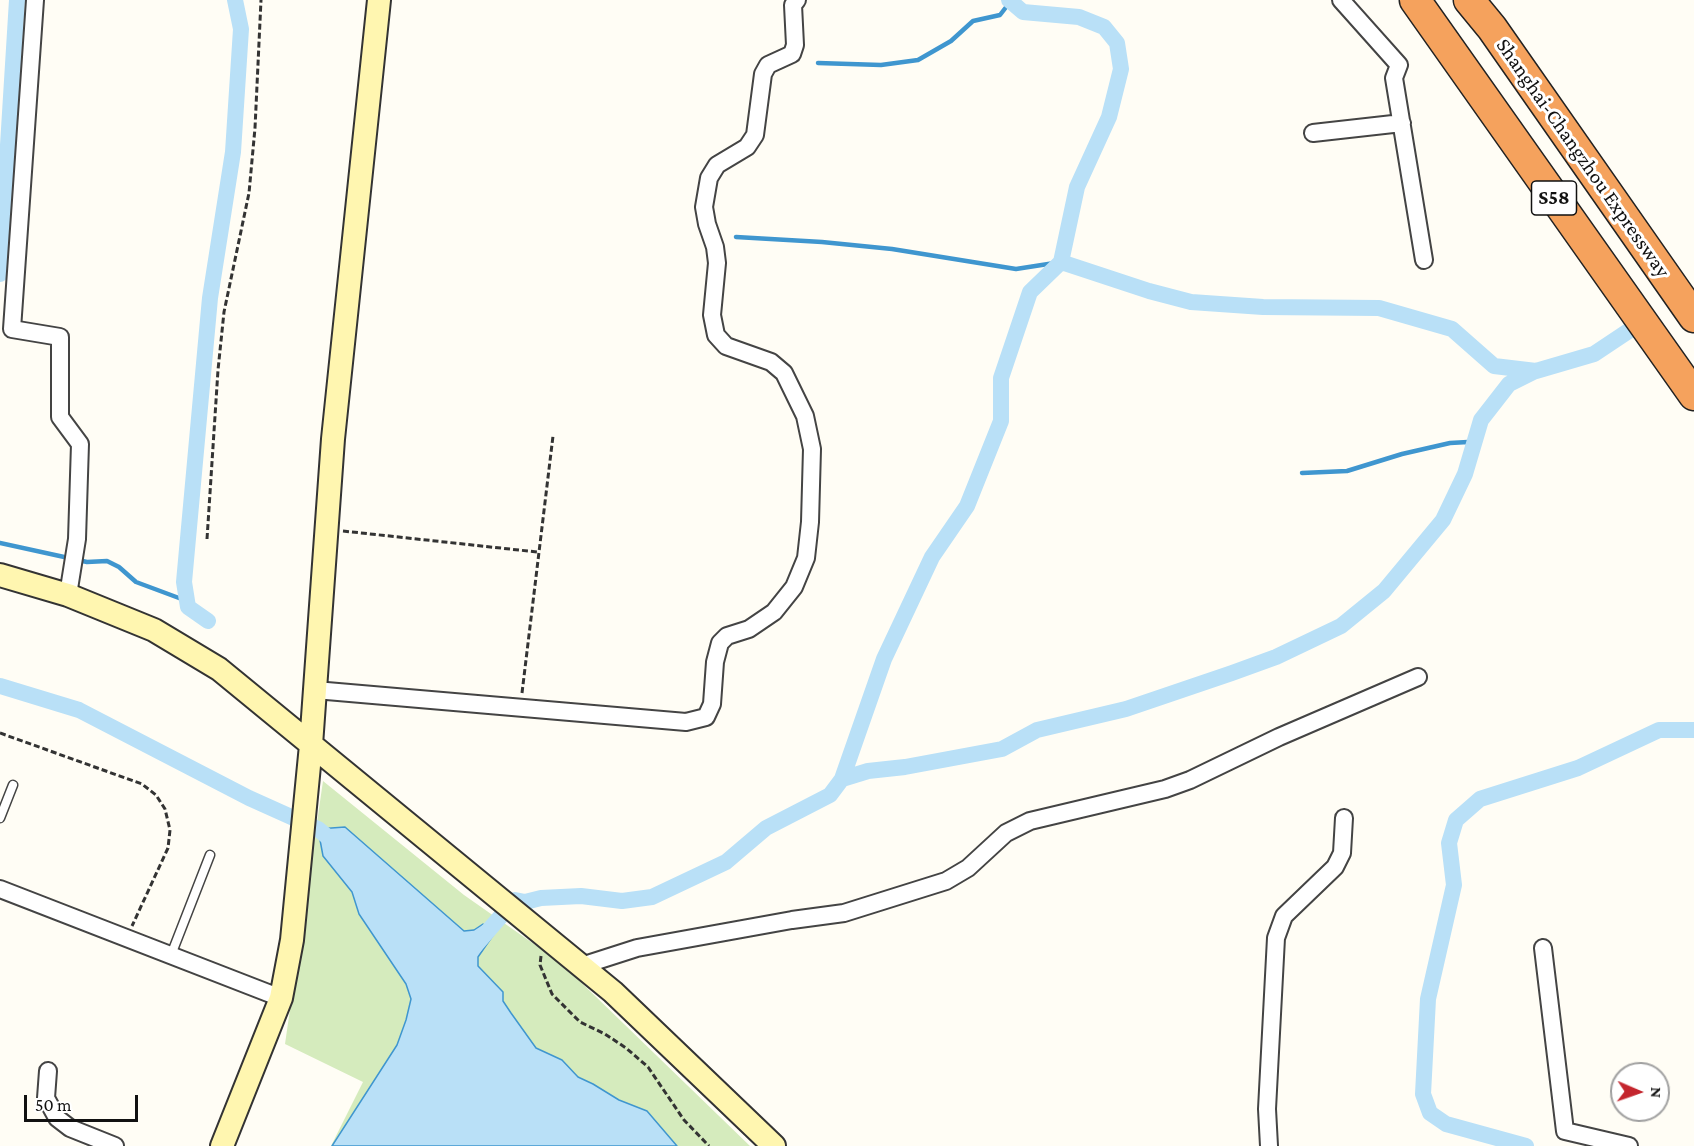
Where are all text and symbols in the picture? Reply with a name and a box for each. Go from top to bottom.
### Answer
street label: Shanghai-Changzhou Expressway [1491,34,1675,282]
road number: S58 [1532,181,1576,215]
north arrow [1610,1062,1670,1122]
scale bar [27,1083,141,1121]
text: N [1648,1087,1665,1098]
text: 50 m [35,1095,72,1115]

